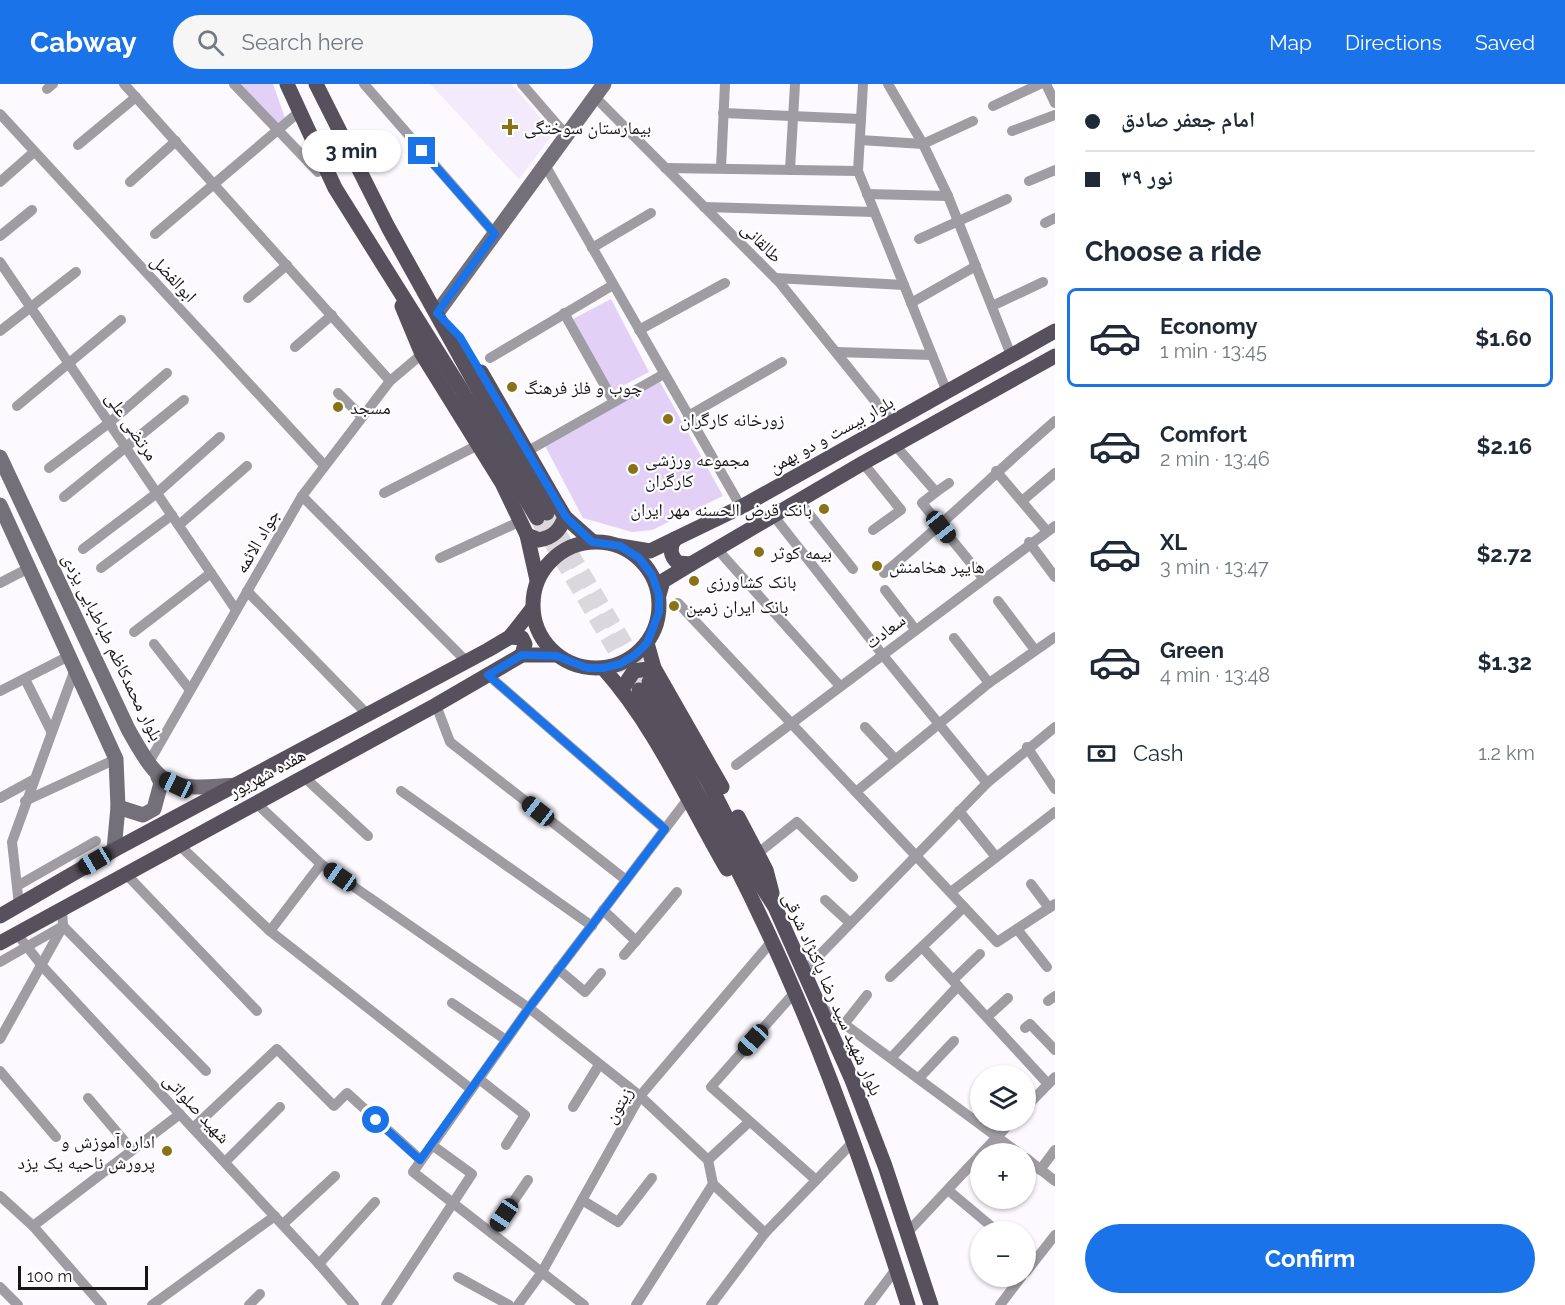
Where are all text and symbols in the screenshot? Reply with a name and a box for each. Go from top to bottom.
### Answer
search box [173,15,593,69]
text: Cabway [30,26,137,59]
icon: search [194,26,227,59]
text: Search here [242,29,364,55]
text: Map [1269,30,1312,55]
text: Directions [1345,30,1442,55]
text: Saved [1475,30,1535,55]
text: امام جعفر صادق [1121,106,1255,132]
place label: بیمارستان سوختگی [524,117,651,139]
marker: بیمارستان سوختگی [501,118,519,136]
callout: 3 min [302,130,401,172]
route end [408,137,435,164]
text: 3 min [326,139,377,163]
text: نور ۳۹ [1121,164,1173,190]
street label: طالقانی [737,217,787,267]
text: Choose a ride [1085,236,1261,267]
street label: ابوالفضل [146,250,201,307]
icon: car [1088,311,1142,365]
text: Economy [1160,313,1258,339]
text: $1.60 [1475,325,1532,351]
text: 1 min · 13:45 [1160,339,1267,363]
place label: چوب و فلز فرهنگ [524,377,642,398]
marker: چوب و فلز فرهنگ [505,380,519,394]
street label: مرتضی علی [101,388,163,465]
street label: بلوار بیست و دو بهمن [765,391,898,478]
place label: مسجد [350,397,391,418]
marker: مسجد [331,400,345,414]
place label: زورخانه کارگران [680,409,785,431]
marker: زورخانه کارگران [661,412,675,426]
icon: car [1088,419,1142,473]
text: Comfort [1160,421,1247,447]
text: $2.16 [1476,433,1532,459]
text: 2 min · 13:46 [1160,447,1270,471]
place label: مجموعه ورزشی کارگران [645,449,749,492]
marker: مجموعه ورزشی کارگران [626,462,640,476]
place label: بانک قرض الحسنه مهر ایران [630,499,812,521]
marker: بانک قرض الحسنه مهر ایران [817,502,831,516]
street label: جواد الائمه [230,505,284,577]
car [923,507,959,547]
icon: car [1088,527,1142,581]
text: XL [1160,529,1187,555]
text: $2.72 [1476,541,1532,567]
place label: بیمه کوثر [770,542,832,563]
marker: بیمه کوثر [752,545,766,559]
street label: بلوار محمدکاظم طباطبایی یزدی [57,550,168,745]
text: 3 min · 13:47 [1160,555,1269,579]
place label: هایپر هخامنش [889,556,985,578]
marker: هایپر هخامنش [870,559,884,573]
place label: بانک کشاورزی [706,571,796,593]
marker: بانک کشاورزی [687,574,701,588]
place label: بانک ایران زمین [686,596,788,618]
marker: بانک ایران زمین [667,599,681,613]
street label: سعادت [861,609,909,653]
icon: car [1088,635,1142,689]
text: Green [1160,637,1224,663]
text: $1.32 [1478,649,1532,675]
text: 4 min · 13:48 [1160,663,1270,687]
icon: cash [1085,737,1118,770]
text: Cash [1133,740,1184,766]
text: 1.2 km [1478,741,1535,765]
street label: هفده شهریور [224,744,309,803]
car [156,769,196,801]
car [518,793,558,829]
car [75,844,115,878]
car [320,859,360,895]
street label: بلوار شهید سید رضا پاکنژاد شرقی [778,889,887,1099]
car [734,1021,772,1059]
map controls [970,1065,1036,1287]
button: layers [970,1065,1036,1131]
street label: شهید صلواتی [159,1069,235,1148]
street label: زیتون [599,1083,638,1127]
route start [362,1106,389,1133]
place label: اداره آموزش و پرورش ناحیه یک یزد [18,1131,155,1174]
button: + [970,1143,1036,1209]
marker: اداره آموزش و پرورش ناحیه یک یزد [160,1144,174,1158]
car [486,1195,522,1235]
button: − [970,1221,1036,1287]
button: Confirm [1085,1224,1535,1293]
scale bar [18,1263,148,1290]
text: 100 m [27,1267,72,1286]

